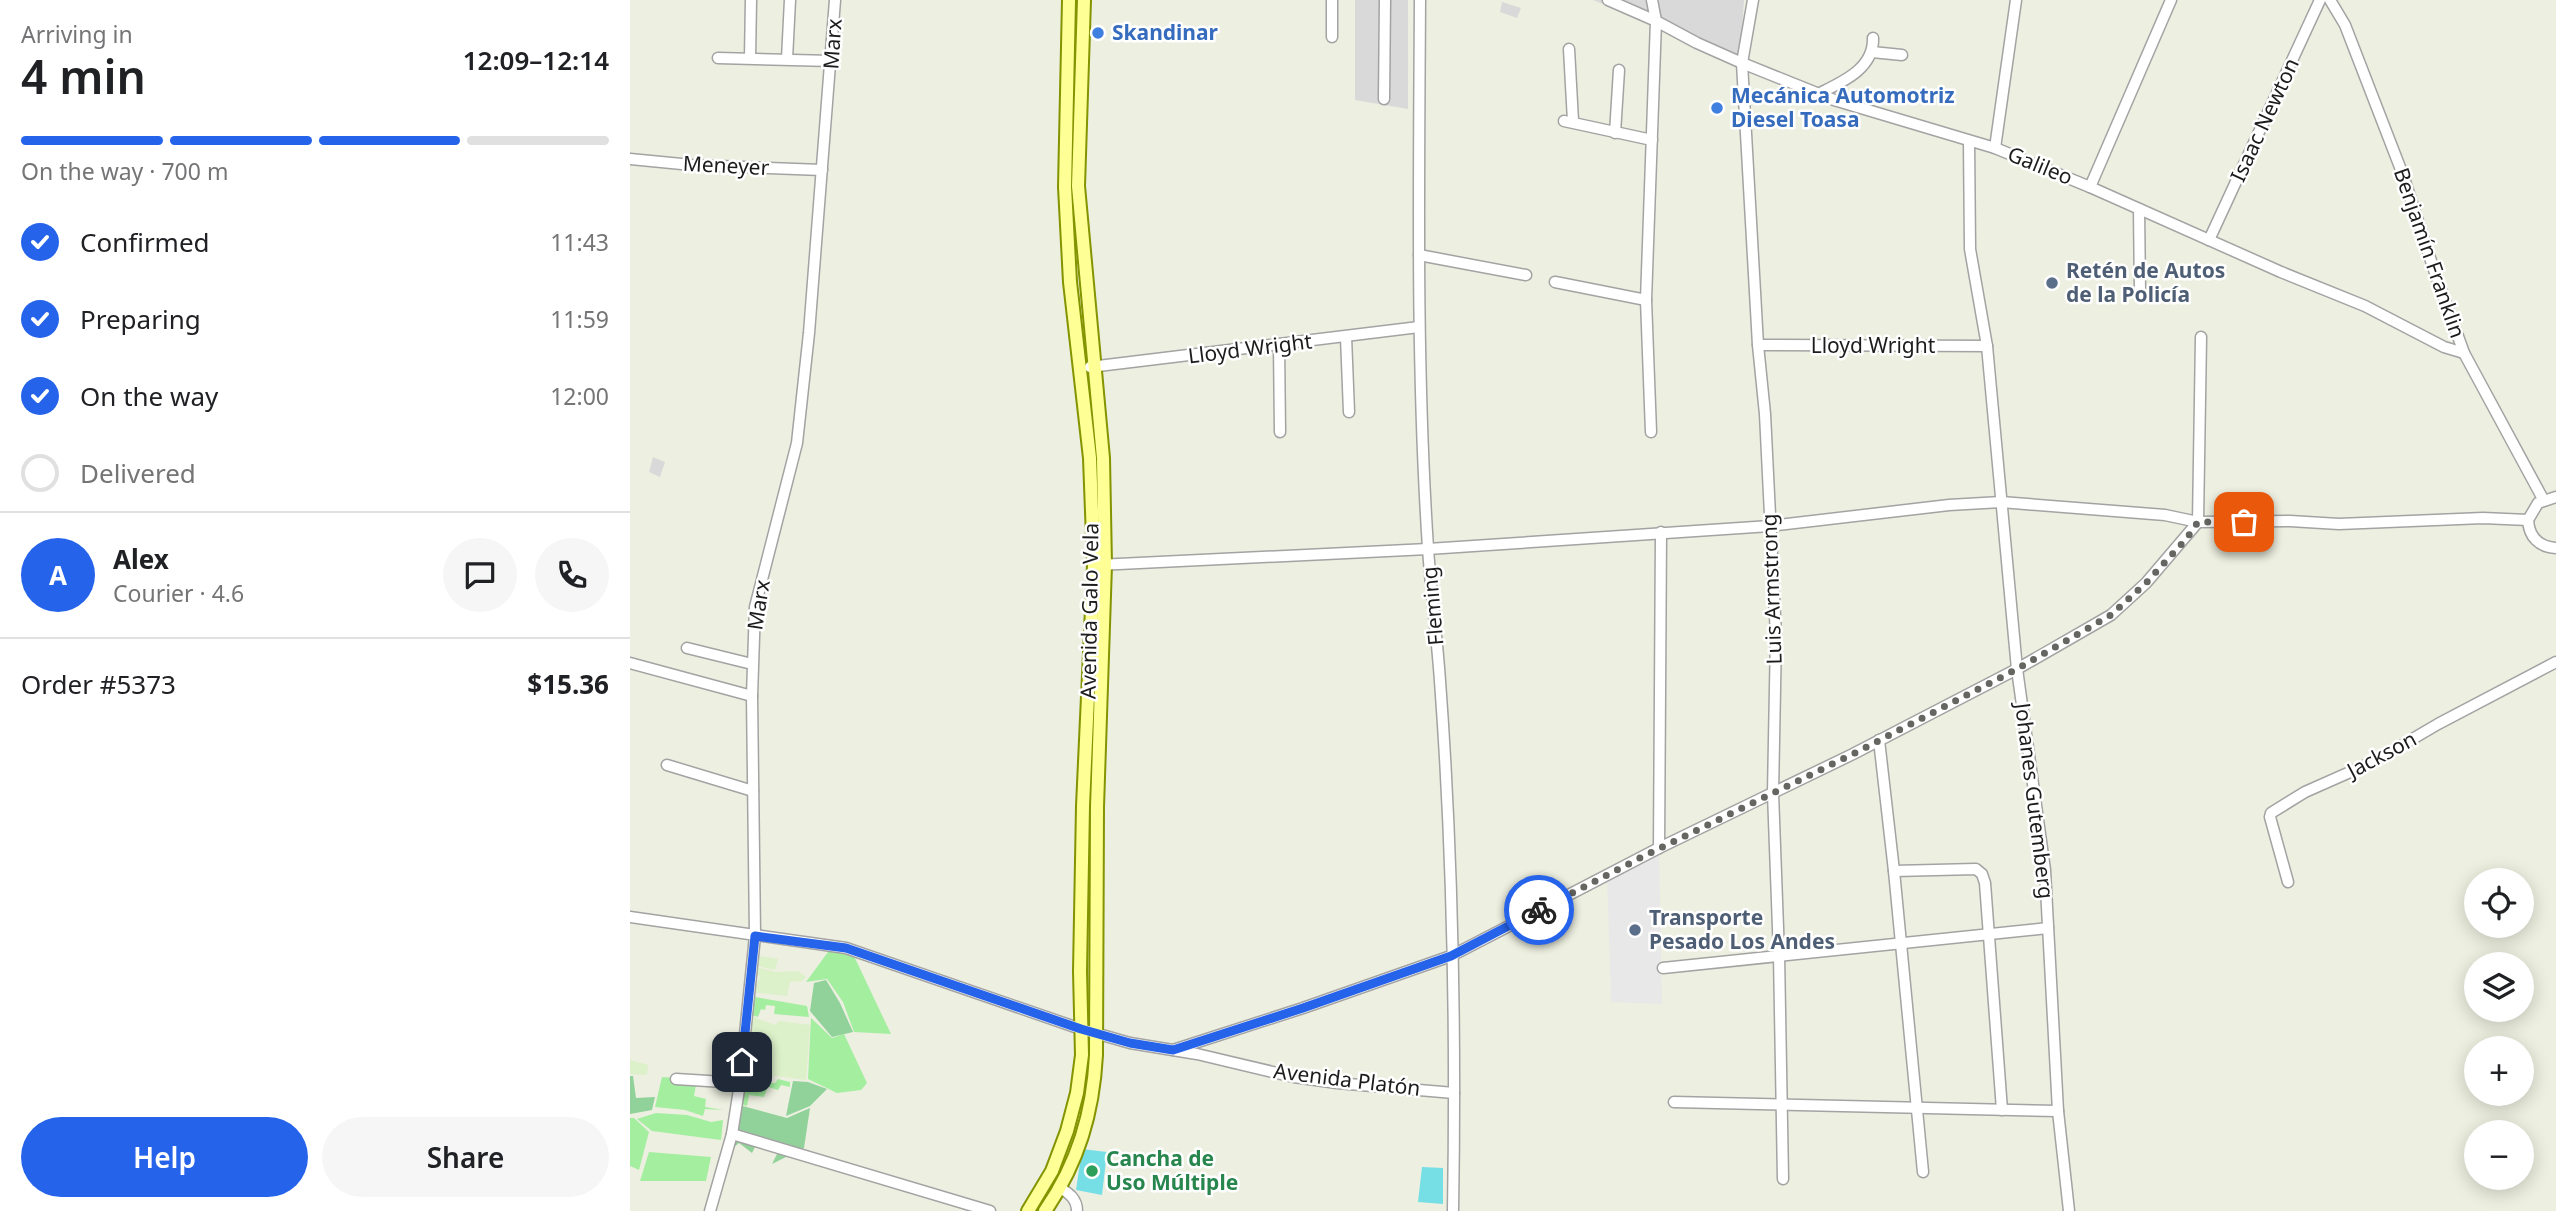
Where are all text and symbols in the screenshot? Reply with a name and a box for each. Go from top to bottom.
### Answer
text: Arriving in [21,18,133,50]
street label: Marx [816,18,848,70]
place label: Skandinar [1112,18,1219,46]
marker: Skandinar [1090,25,1106,41]
text: 12:09–12:14 [463,42,609,78]
text: 4 min [21,45,146,107]
street label: Isaac Newton [2223,53,2305,186]
place label: Mecánica Automotriz Diesel Toasa [1731,81,1955,133]
marker: Mecánica Automotriz Diesel Toasa [1709,100,1725,116]
street label: Galileo [2004,139,2077,191]
street label: Meneyer [682,149,770,181]
text: On the way · 700 m [21,155,228,187]
street label: Benjamín Franklin [2388,164,2472,341]
icon: check [21,223,59,261]
text: Confirmed [80,224,210,260]
text: 11:43 [550,226,609,258]
place label: Retén de Autos de la Policía [2066,256,2225,308]
marker: Retén de Autos de la Policía [2044,275,2060,291]
icon: check [21,300,59,338]
text: Preparing [80,301,201,337]
text: 11:59 [550,303,609,335]
street label: Lloyd Wright [1186,326,1314,370]
street label: Lloyd Wright [1811,331,1936,359]
icon: check [21,377,59,415]
text: On the way [80,378,218,414]
text: 12:00 [550,380,609,412]
text: Delivered [80,455,196,491]
pin [2214,492,2274,552]
icon: bag [2225,503,2263,541]
street label: Luis Armstrong [1754,513,1788,665]
street label: Avenida Galo Vela [1073,523,1105,699]
button: chat [443,538,517,612]
button: phone [535,538,609,612]
text: Alex [113,541,169,577]
text: A [49,557,67,593]
street label: Fleming [1415,565,1449,647]
text: Courier · 4.6 [113,577,244,609]
street label: Marx [740,578,776,632]
text: Order #5373 [21,666,176,702]
text: $15.36 [527,666,609,702]
street label: Johanes Gutemberg [2009,699,2061,900]
street label: Jackson [2340,724,2421,785]
map controls [2464,868,2534,1190]
button: locate [2464,868,2534,938]
courier [1504,875,1574,945]
icon: bike [1520,891,1558,929]
place label: Transporte Pesado Los Andes [1649,903,1835,955]
marker: Transporte Pesado Los Andes [1627,922,1643,938]
button: layers [2464,952,2534,1022]
pin [712,1032,772,1092]
button: + [2464,1036,2534,1106]
icon: home [723,1043,761,1081]
street label: Avenida Platón [1272,1056,1422,1102]
button: Help [21,1117,308,1197]
button: Share [322,1117,609,1197]
button: − [2464,1120,2534,1190]
place label: Cancha de Uso Múltiple [1106,1144,1238,1196]
marker: Cancha de Uso Múltiple [1084,1163,1100,1179]

